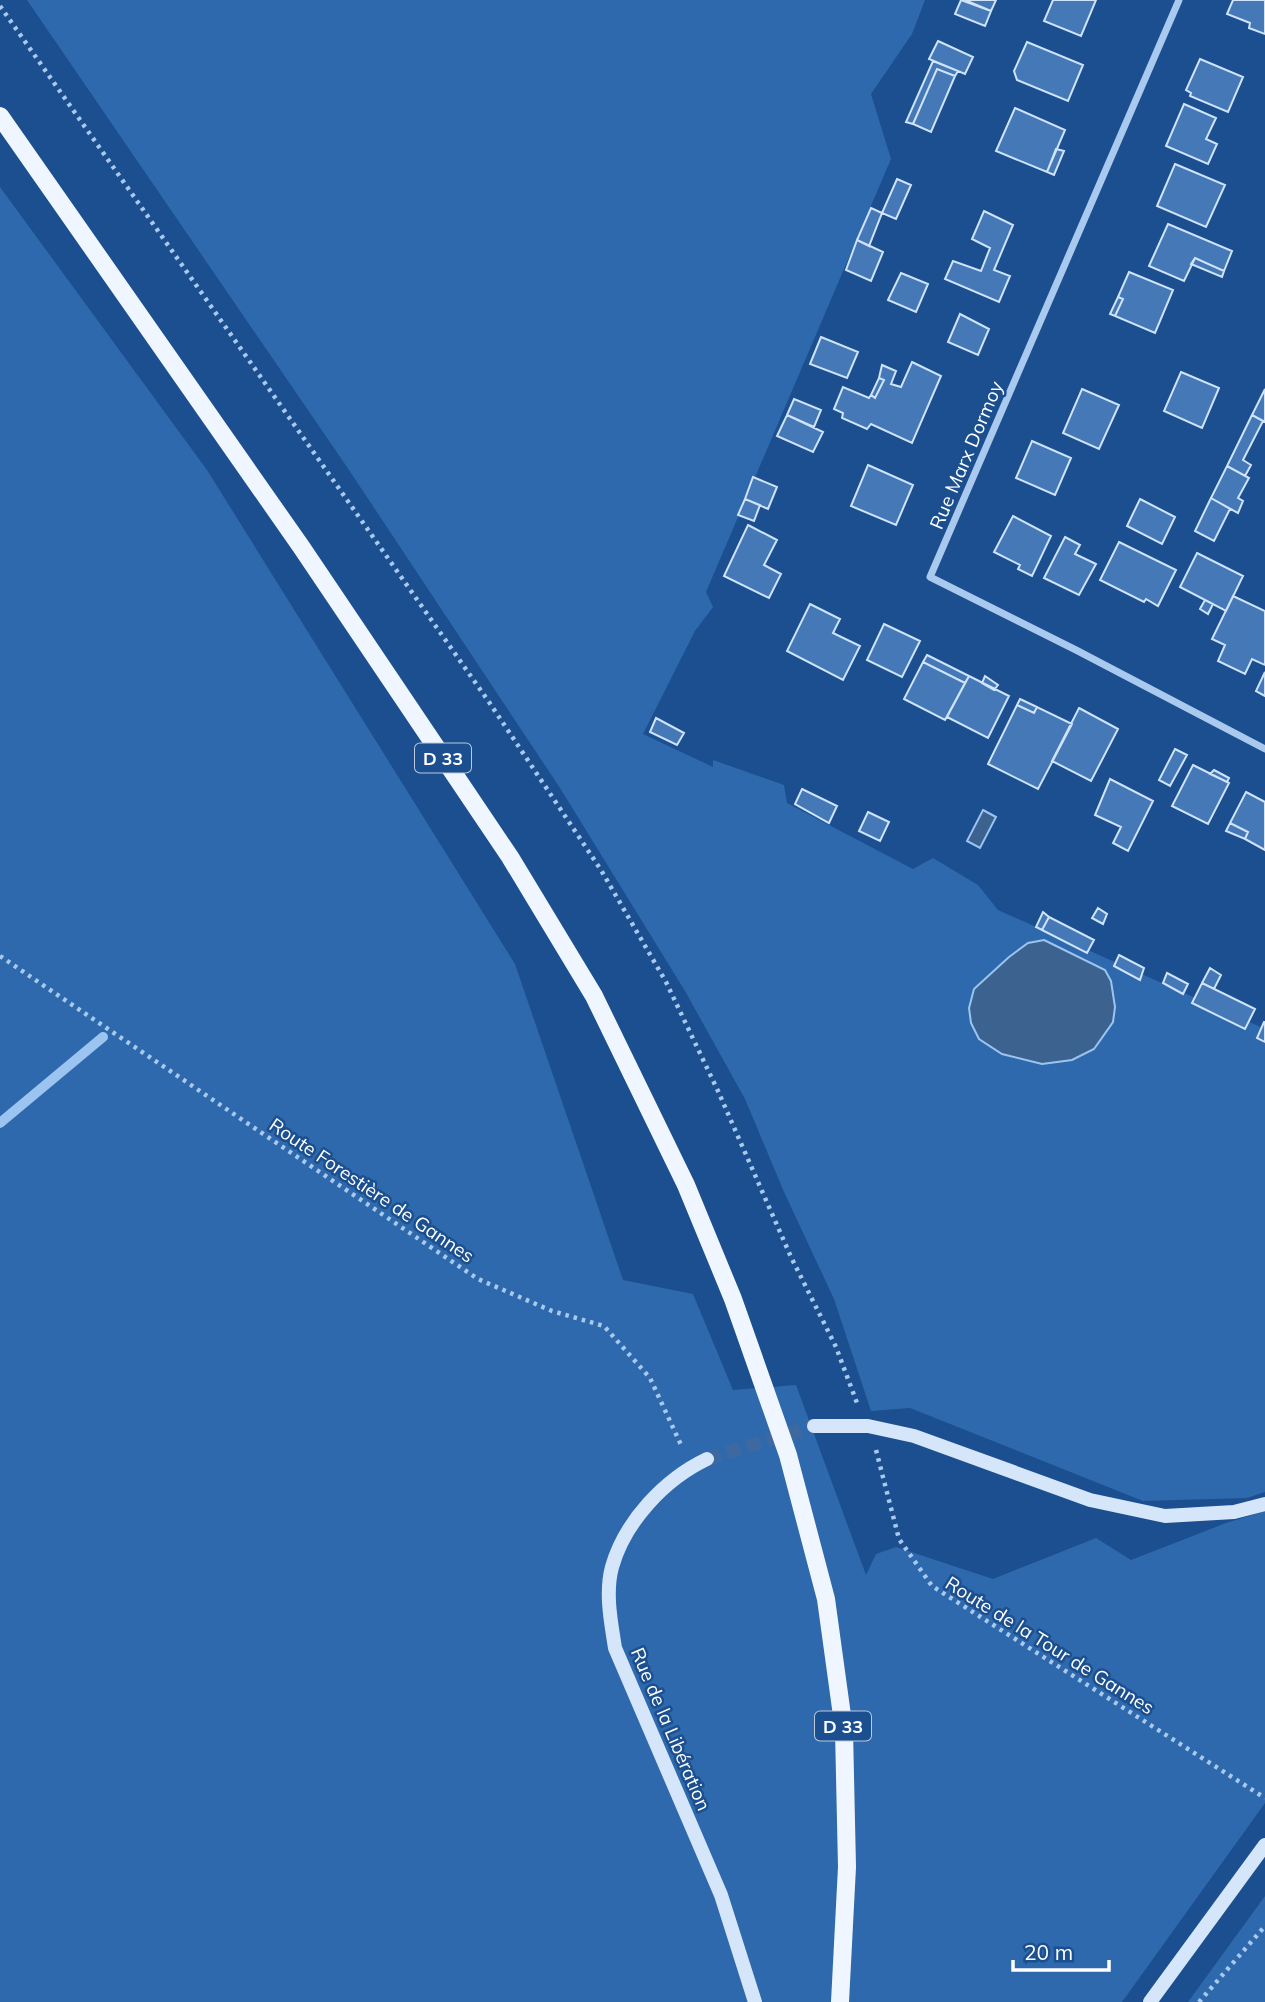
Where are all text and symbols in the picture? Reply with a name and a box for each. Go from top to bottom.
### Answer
street label: Rue Marx Dormoy [924,377,1008,533]
road number: D 33 [415,744,471,772]
street label: Route Forestière de Gannes [265,1112,479,1268]
street label: Route de la Tour de Gannes [941,1571,1159,1719]
street label: Rue de la Libération [626,1644,716,1814]
road number: D 33 [815,1712,871,1741]
scale bar [1013,1928,1109,1972]
text: 20 m [1024,1939,1073,1965]

